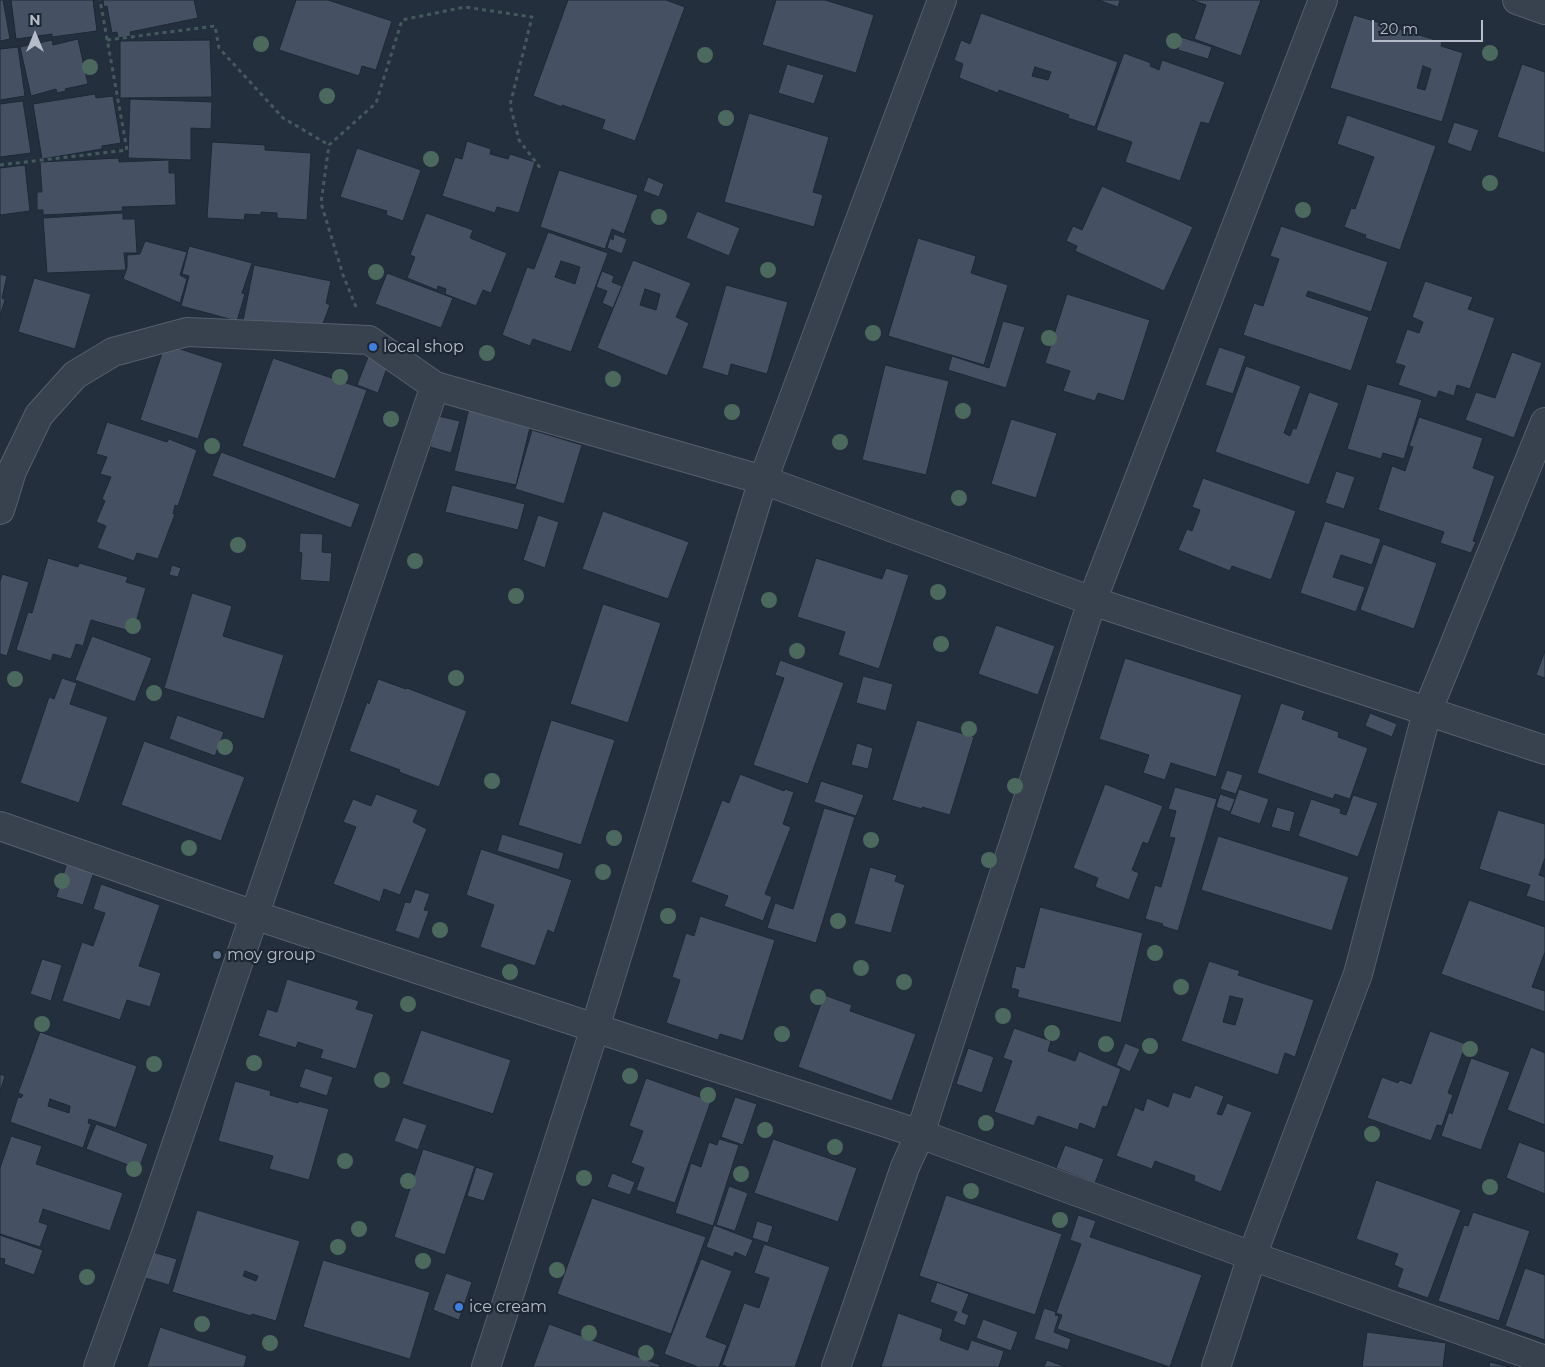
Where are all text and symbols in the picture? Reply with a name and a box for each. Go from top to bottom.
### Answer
north arrow [10,10,60,60]
scale bar [1375,10,1486,42]
text: N [29,11,41,29]
text: 20 m [1380,19,1418,38]
place label: local shop [383,337,464,357]
marker: local shop [367,341,379,353]
place label: moy group [227,945,315,965]
marker: moy group [211,949,223,961]
place label: ice cream [469,1297,547,1317]
marker: ice cream [453,1301,465,1313]

